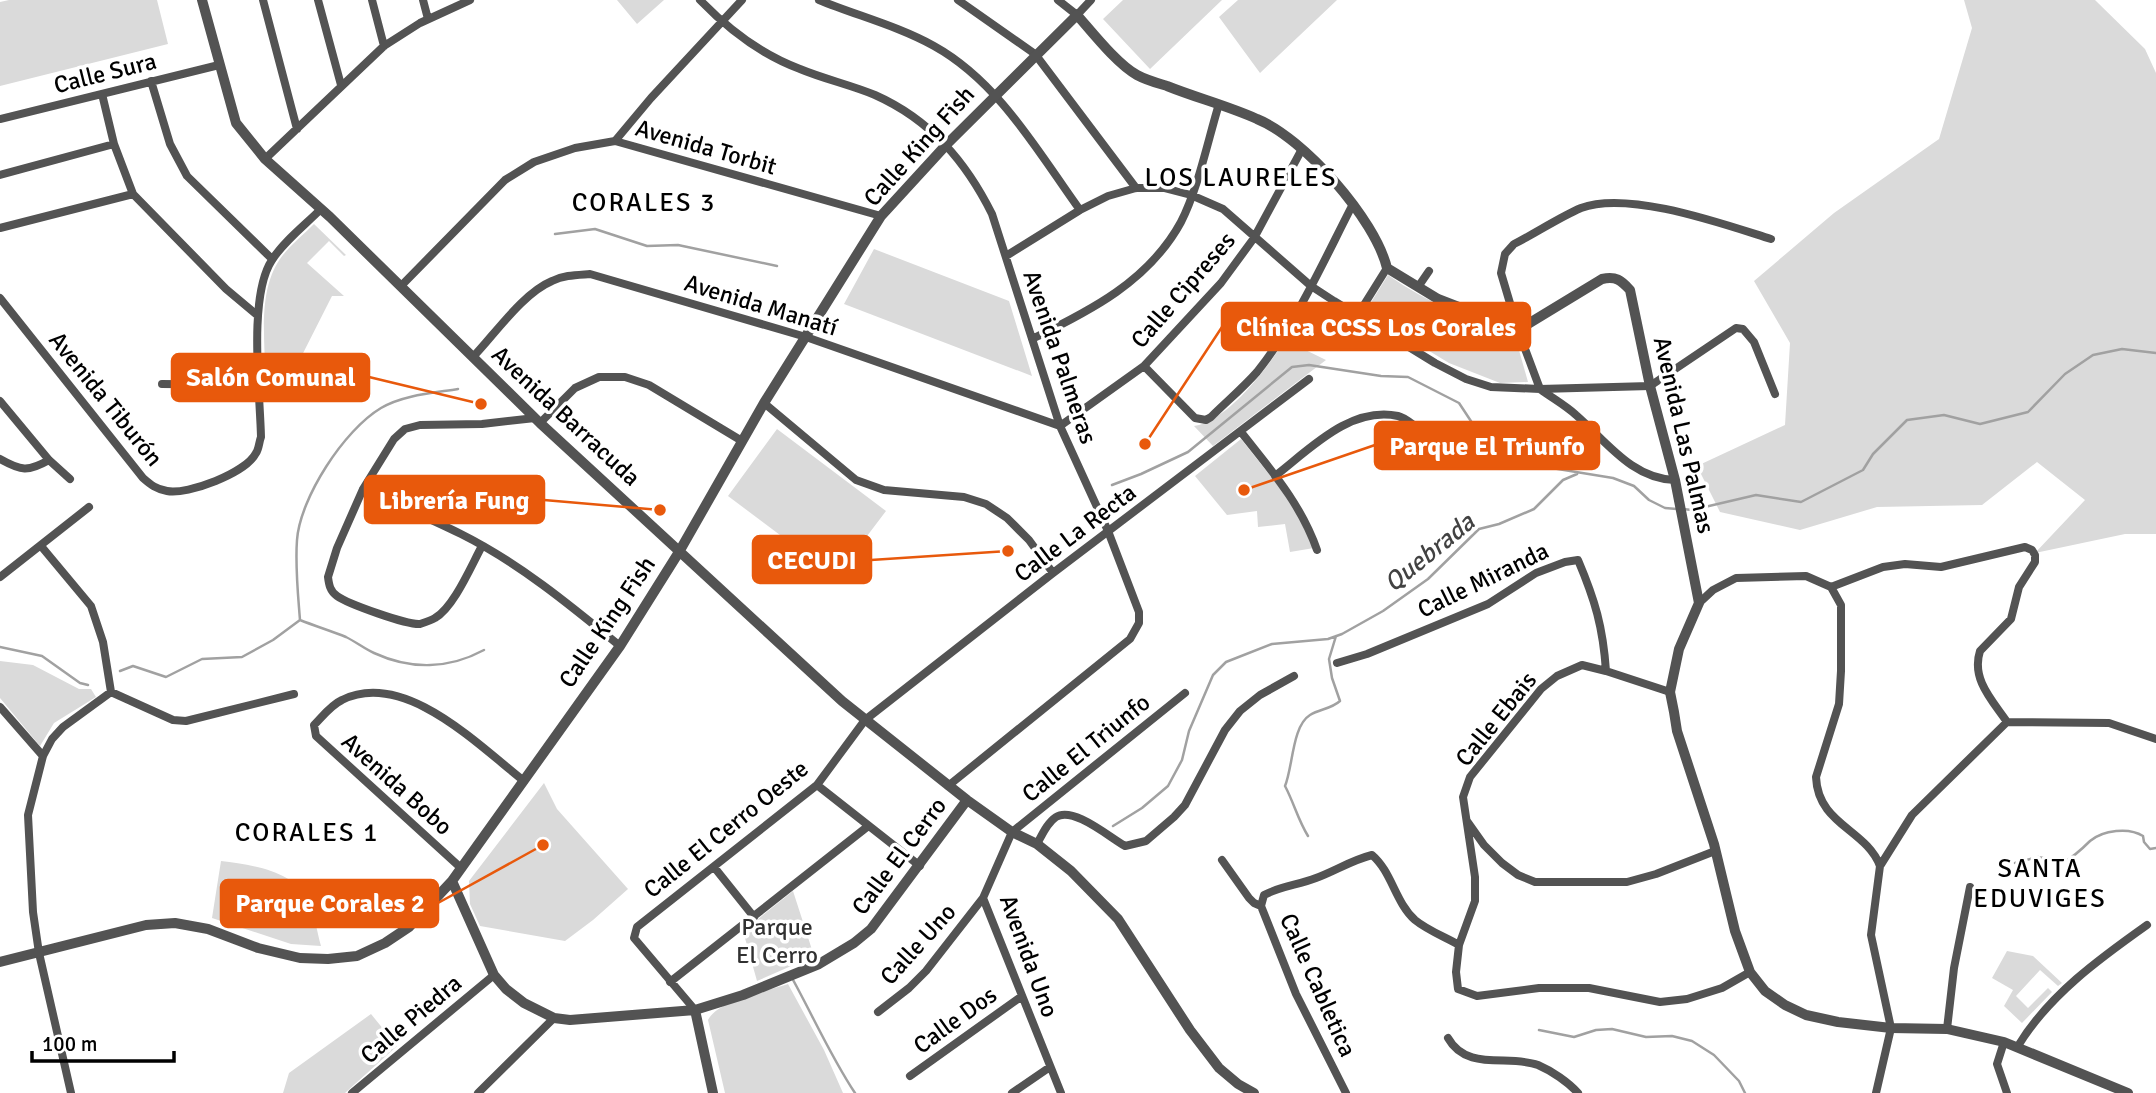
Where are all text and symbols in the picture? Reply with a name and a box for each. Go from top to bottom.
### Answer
street label: Calle Sura [51,46,159,100]
street label: Calle King Fish [857,80,981,212]
street label: Avenida Torbit [632,113,780,181]
district label: LOS LAURELES [1144,162,1338,194]
district label: CORALES 3 [572,187,716,219]
street label: Calle Cipreses [1124,226,1242,354]
street label: Avenida Palmeras [1016,266,1104,448]
street label: Avenida Manatí [681,268,842,343]
callout: Clínica CCSS Los Corales [1222,303,1530,350]
text: Clínica CCSS Los Corales [1236,312,1516,344]
street label: Avenida Tiburón [43,326,169,472]
street label: Avenida Las Palmas [1647,334,1721,536]
street label: Avenida Barracuda [485,339,647,493]
callout: Salón Comunal [172,354,369,401]
text: Salón Comunal [186,362,356,394]
callout: Parque El Triunfo [1375,422,1599,469]
text: Parque El Triunfo [1389,431,1585,463]
callout: Librería Fung [365,476,544,523]
street label: Calle La Recta [1008,477,1142,589]
text: Librería Fung [379,485,530,517]
water label: Quebrada [1378,506,1482,599]
street label: Calle Miranda [1413,535,1553,625]
callout: CECUDI [753,536,871,583]
text: CECUDI [767,545,857,577]
street label: Calle King Fish [552,551,662,693]
street label: Calle Ebais [1449,666,1543,772]
street label: Calle El Triunfo [1016,687,1156,809]
street label: Avenida Bobo [335,726,459,842]
street label: Calle El Cerro Oeste [638,753,814,905]
street label: Calle El Cerro [845,791,953,921]
district label: CORALES 1 [235,817,379,849]
district label: SANTA EDUVIGES [1973,853,2107,915]
callout: Parque Corales 2 [221,880,438,927]
text: Parque Corales 2 [235,888,425,920]
street label: Avenida Uno [993,891,1065,1021]
street label: Calle Uno [874,897,962,991]
street label: Calle Cabletica [1273,909,1363,1061]
park label: Parque El Cerro [736,912,818,970]
street label: Calle Piedra [354,968,468,1070]
street label: Calle Dos [907,980,1003,1060]
scale bar [32,1020,173,1064]
text: 100 m [42,1031,97,1057]

